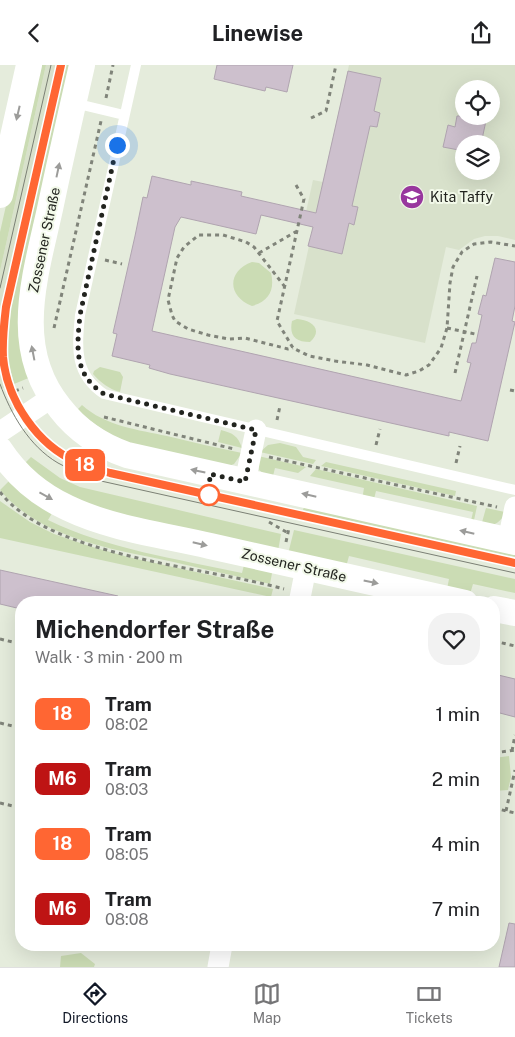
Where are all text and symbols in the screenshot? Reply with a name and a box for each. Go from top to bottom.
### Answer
icon: back [20,19,48,47]
icon: share [467,19,495,47]
text: Linewise [212,20,303,46]
map controls [455,80,500,180]
button: locate [455,80,500,125]
one-way arrow [14,105,22,121]
your location [105,133,130,158]
button: layers [455,135,500,180]
one-way arrow [55,161,63,177]
school or university icon: Kita Taffy [399,184,425,210]
street label: Zossener Straße [25,186,63,294]
place label: Kita Taffy [430,189,493,205]
one-way arrow [29,345,37,361]
line badge: 18 [62,449,108,481]
text: 18 [75,454,95,475]
one-way arrow [190,467,205,475]
unlabelled marker [198,484,220,506]
one-way arrow [302,491,317,499]
one-way arrow [38,492,53,500]
one-way arrow [460,528,475,536]
one-way arrow [193,540,209,548]
street label: Zossener Straße [240,545,348,585]
one-way arrow [364,578,379,586]
button: heart [428,613,480,665]
text: Michendorfer Straße [35,615,274,643]
text: Walk · 3 min · 200 m [35,648,183,667]
text: Tram [105,693,152,715]
text: 18 [53,703,72,724]
text: 1 min [435,703,480,725]
text: 08:02 [105,715,148,734]
text: Tram [105,758,152,780]
text: M6 [48,768,77,789]
text: 2 min [432,768,480,790]
text: 08:03 [105,780,148,799]
text: Tram [105,823,152,845]
text: 18 [53,833,72,854]
text: 4 min [431,833,480,855]
text: 08:05 [105,845,149,864]
text: Tram [105,888,152,910]
text: M6 [48,898,77,919]
text: 7 min [432,898,480,920]
text: 08:08 [105,910,149,929]
tab: Directions [62,980,128,1026]
tab: Map [253,980,281,1026]
tab: Tickets [406,980,453,1026]

